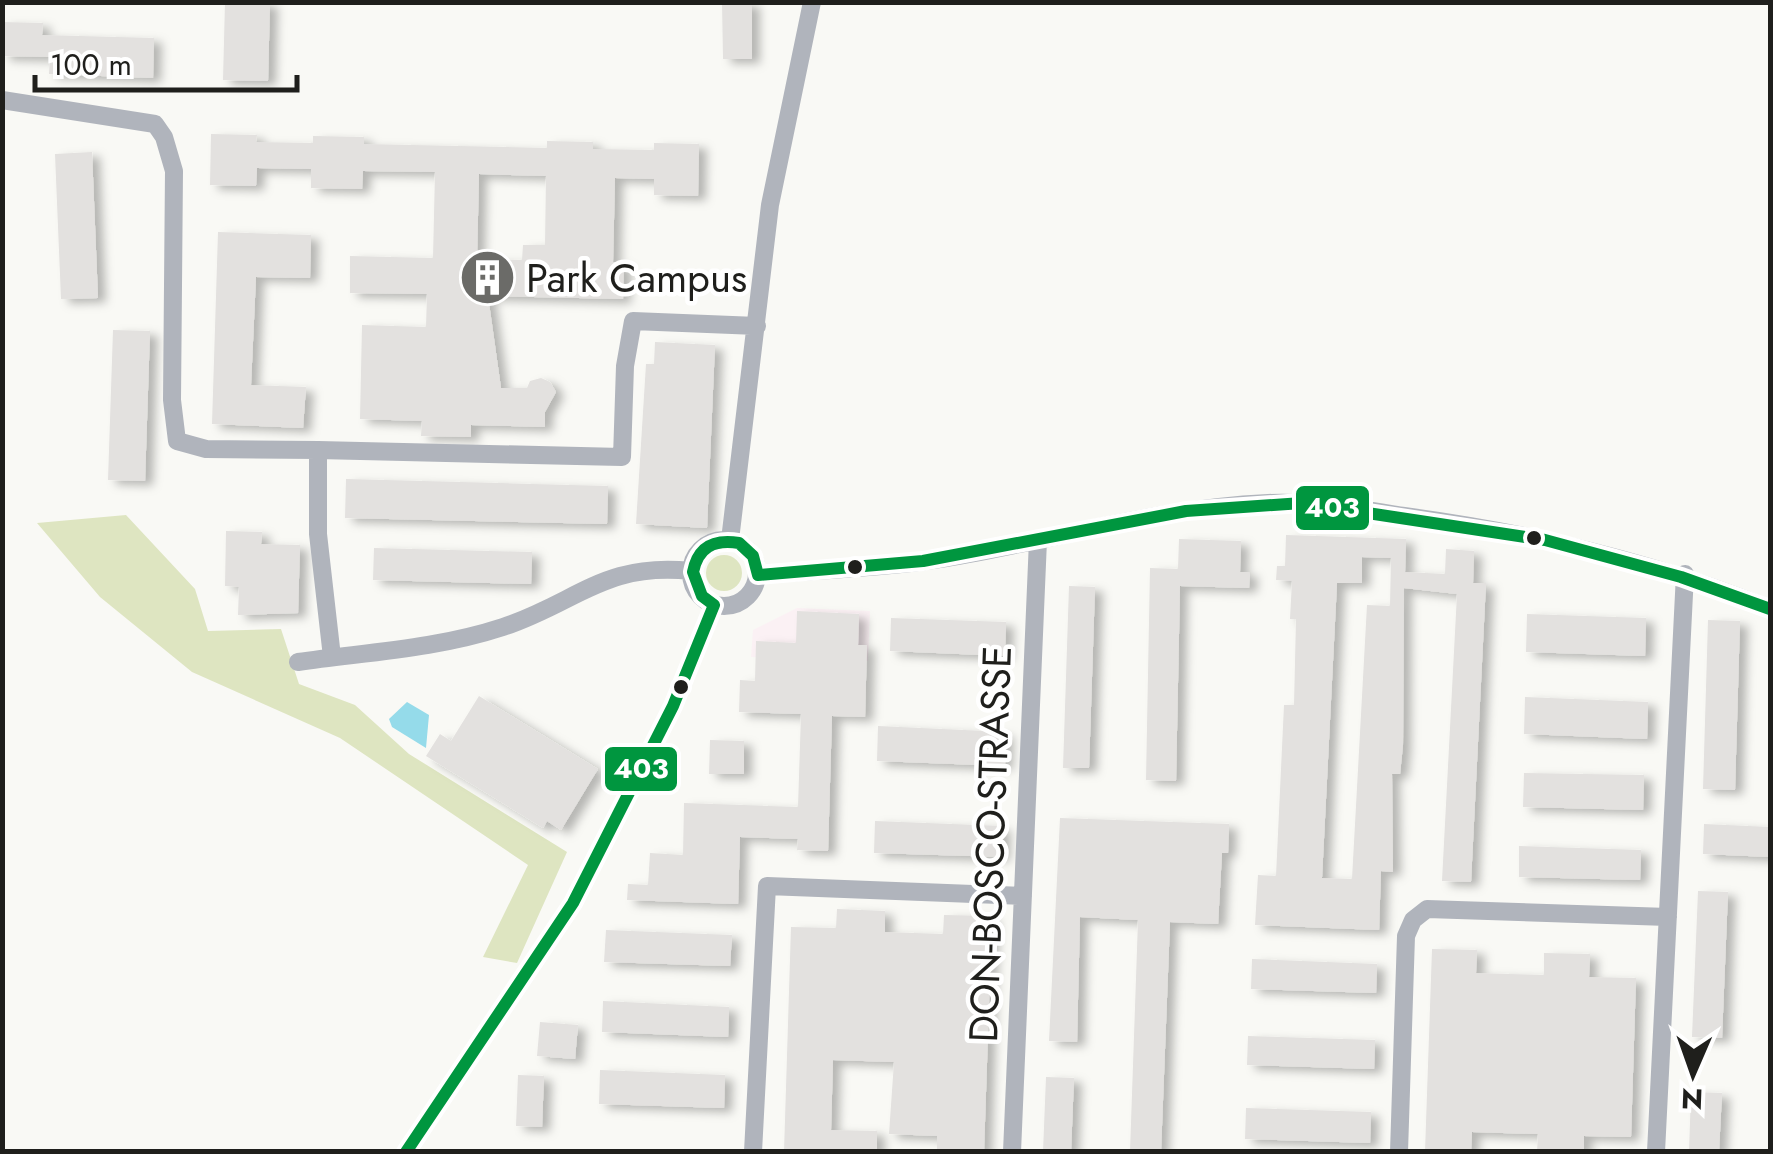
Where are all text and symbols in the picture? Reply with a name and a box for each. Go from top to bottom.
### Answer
scale bar [35,30,298,92]
text: 100 m [50,43,132,86]
building icon: Park Campus [457,248,517,308]
place label: Park Campus [526,249,747,307]
line badge: 403 [1294,484,1371,532]
text: 403 [1304,487,1360,528]
unlabelled marker [1524,528,1544,548]
unlabelled marker [845,557,865,577]
street label: DON-BOSCO-STRASSE [954,645,1026,1043]
unlabelled marker [671,677,691,697]
line badge: 403 [603,745,679,793]
text: 403 [613,748,669,789]
north arrow [1643,1024,1743,1124]
text: N [1680,1078,1704,1119]

